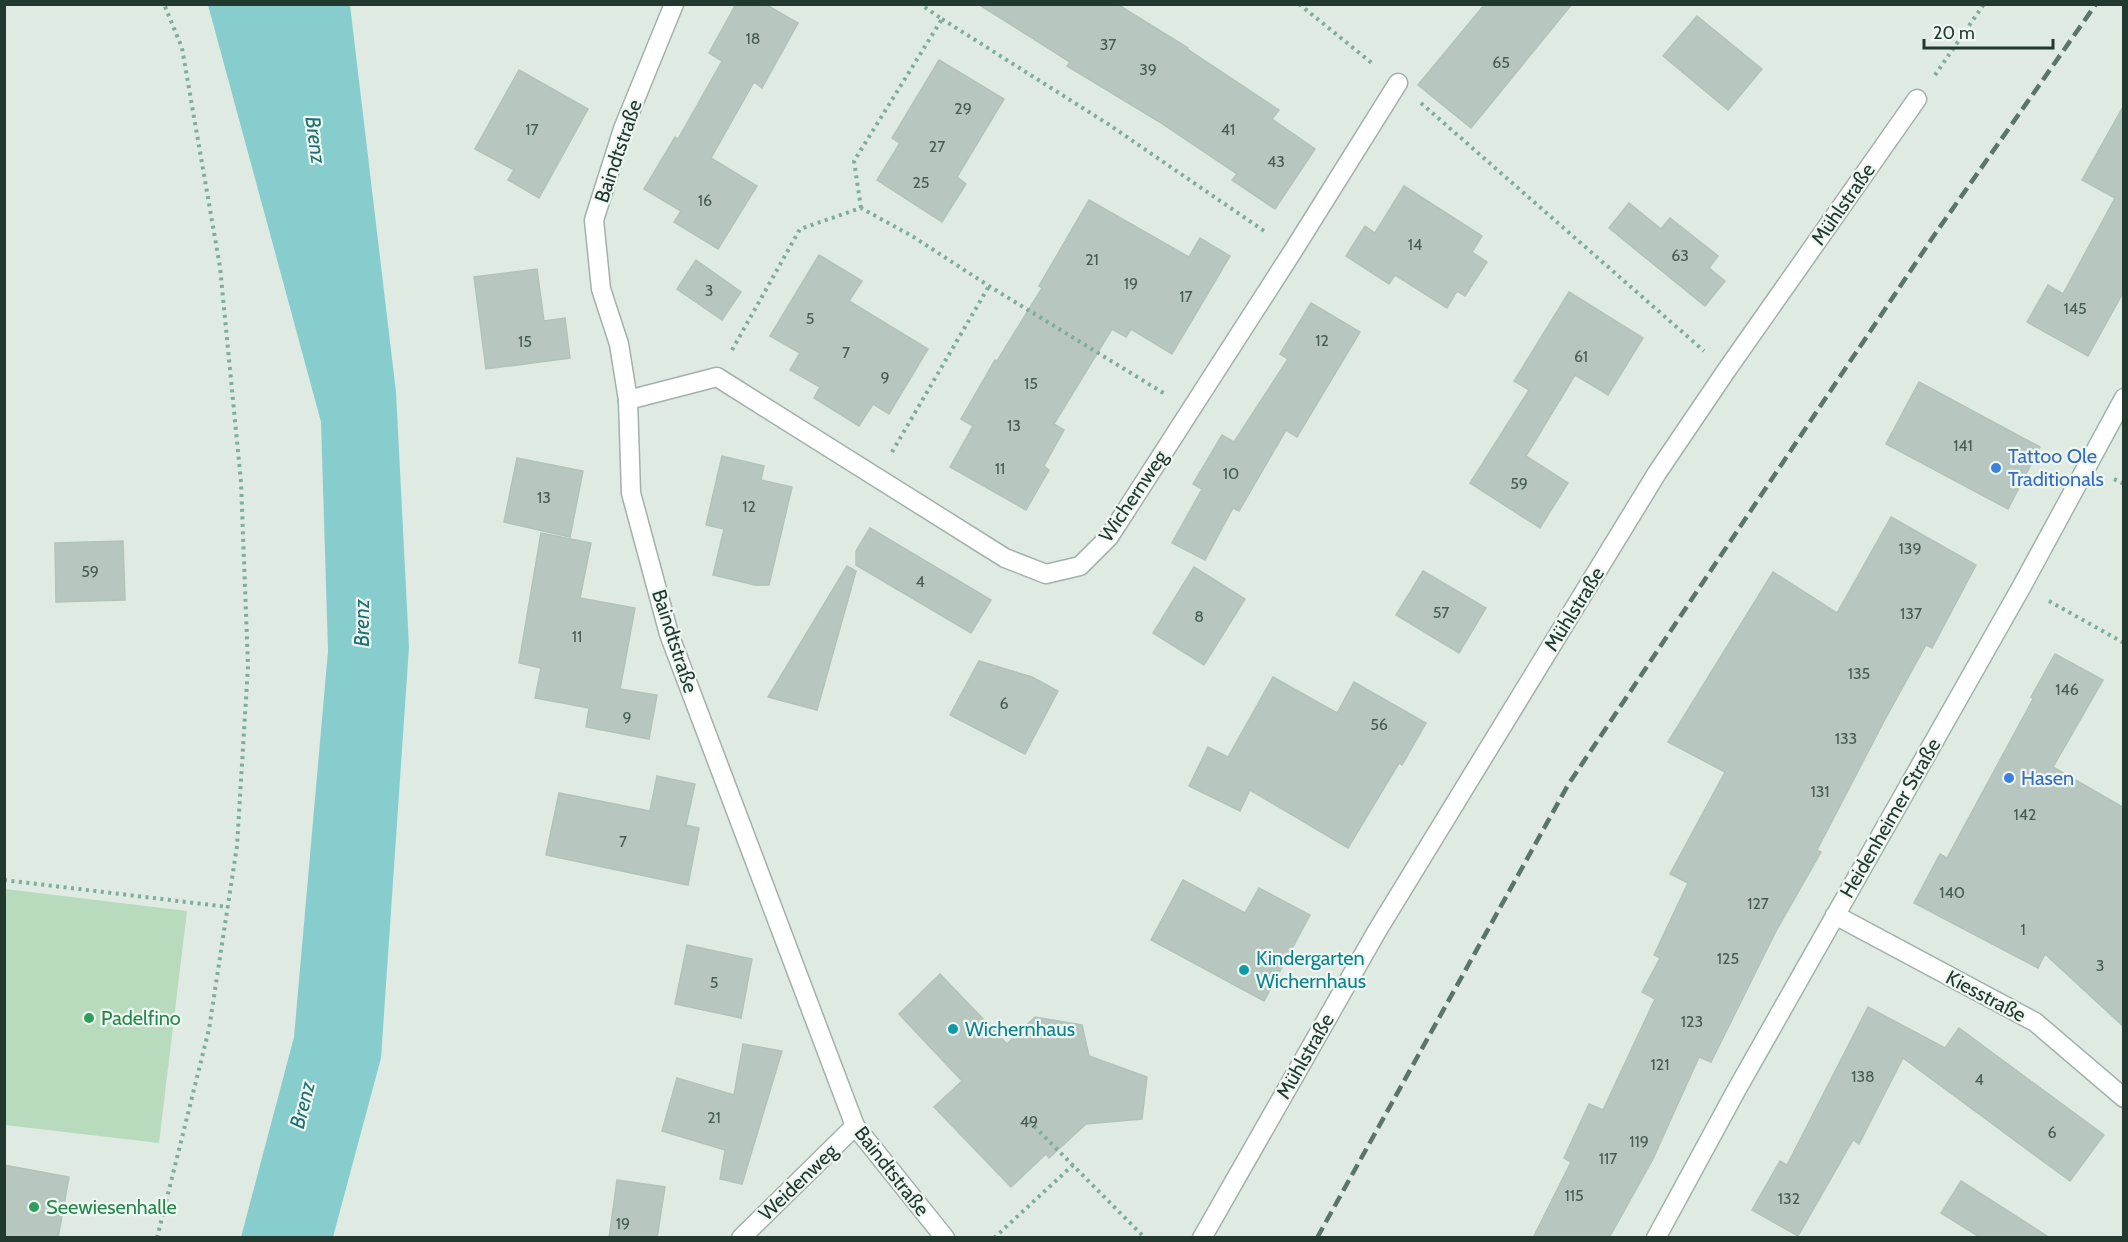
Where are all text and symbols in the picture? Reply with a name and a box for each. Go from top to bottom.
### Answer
scale bar [1924,12,2053,50]
text: 20 m [1933,22,1975,44]
house number: 18 [746,29,760,48]
house number: 37 [1100,35,1116,54]
house number: 65 [1492,53,1510,72]
house number: 39 [1139,60,1157,79]
street label: Baindtstraße [589,96,647,206]
house number: 29 [954,99,972,118]
water label: Brenz [300,115,332,166]
house number: 17 [525,120,539,139]
house number: 41 [1221,120,1235,139]
house number: 27 [929,137,945,156]
house number: 43 [1267,152,1285,171]
street label: Mühlstraße [1806,158,1880,250]
house number: 25 [912,173,930,192]
house number: 16 [698,191,712,210]
house number: 14 [1408,235,1422,254]
house number: 63 [1671,246,1689,265]
house number: 21 [1085,250,1099,269]
house number: 19 [1124,274,1138,293]
house number: 3 [705,281,713,300]
house number: 17 [1179,287,1193,306]
house number: 145 [2063,299,2087,318]
house number: 5 [806,309,814,328]
house number: 12 [1315,331,1329,350]
house number: 15 [518,332,532,351]
house number: 7 [842,343,850,362]
house number: 61 [1574,347,1588,366]
house number: 9 [880,368,890,387]
house number: 15 [1024,374,1038,393]
house number: 13 [1007,416,1021,435]
house number: 141 [1953,436,1973,455]
place label: Tattoo Ole Traditionals [2008,444,2104,491]
street label: Wichernweg [1094,445,1173,546]
house number: 11 [995,459,1005,478]
marker: Tattoo Ole Traditionals [1989,461,2003,475]
house number: 10 [1223,464,1239,483]
house number: 59 [1510,474,1528,493]
house number: 13 [537,488,551,507]
house number: 12 [742,497,756,516]
house number: 139 [1899,539,1921,558]
house number: 59 [81,562,99,581]
street label: Mühlstraße [1539,563,1609,655]
house number: 4 [915,572,925,591]
street label: Baindtstraße [647,586,703,696]
water label: Brenz [349,598,374,647]
house number: 57 [1433,603,1449,622]
house number: 137 [1900,604,1922,623]
house number: 8 [1194,607,1204,626]
house number: 11 [572,627,582,646]
house number: 135 [1848,664,1870,683]
house number: 146 [2055,680,2079,699]
house number: 6 [999,694,1009,713]
house number: 9 [622,708,632,727]
house number: 56 [1370,715,1388,734]
house number: 133 [1835,729,1857,748]
street label: Heidenheimer Straße [1835,734,1945,902]
place label: Hasen [2021,766,2074,790]
marker: Hasen [2002,771,2016,785]
house number: 131 [1810,782,1830,801]
house number: 142 [2014,805,2036,824]
house number: 7 [619,832,627,851]
house number: 140 [1939,883,1965,902]
house number: 127 [1747,894,1769,913]
house number: 1 [2020,920,2026,939]
place label: Kindergarten Wichernhaus [1256,946,1366,993]
house number: 125 [1717,949,1739,968]
house number: 3 [2096,956,2104,975]
marker: Kindergarten Wichernhaus [1237,963,1251,977]
street label: Kiesstraße [1942,965,2030,1027]
house number: 5 [710,973,718,992]
place label: Padelfino [101,1006,181,1030]
street label: Mühlstraße [1271,1009,1339,1103]
marker: Padelfino [82,1011,96,1025]
house number: 123 [1681,1012,1703,1031]
place label: Wichernhaus [965,1017,1075,1041]
marker: Wichernhaus [946,1022,960,1036]
house number: 121 [1651,1055,1669,1074]
house number: 138 [1851,1067,1875,1086]
house number: 4 [1974,1070,1984,1089]
water label: Brenz [284,1078,320,1131]
house number: 21 [707,1108,721,1127]
house number: 49 [1020,1112,1038,1131]
street label: Baindtstraße [850,1121,934,1221]
house number: 6 [2047,1123,2057,1142]
house number: 119 [1629,1132,1649,1151]
street label: Weidenweg [754,1138,843,1225]
house number: 117 [1599,1149,1617,1168]
house number: 115 [1564,1186,1584,1205]
house number: 132 [1778,1189,1800,1208]
place label: Seewiesenhalle [46,1195,177,1219]
marker: Seewiesenhalle [27,1200,41,1214]
house number: 19 [616,1214,630,1233]

